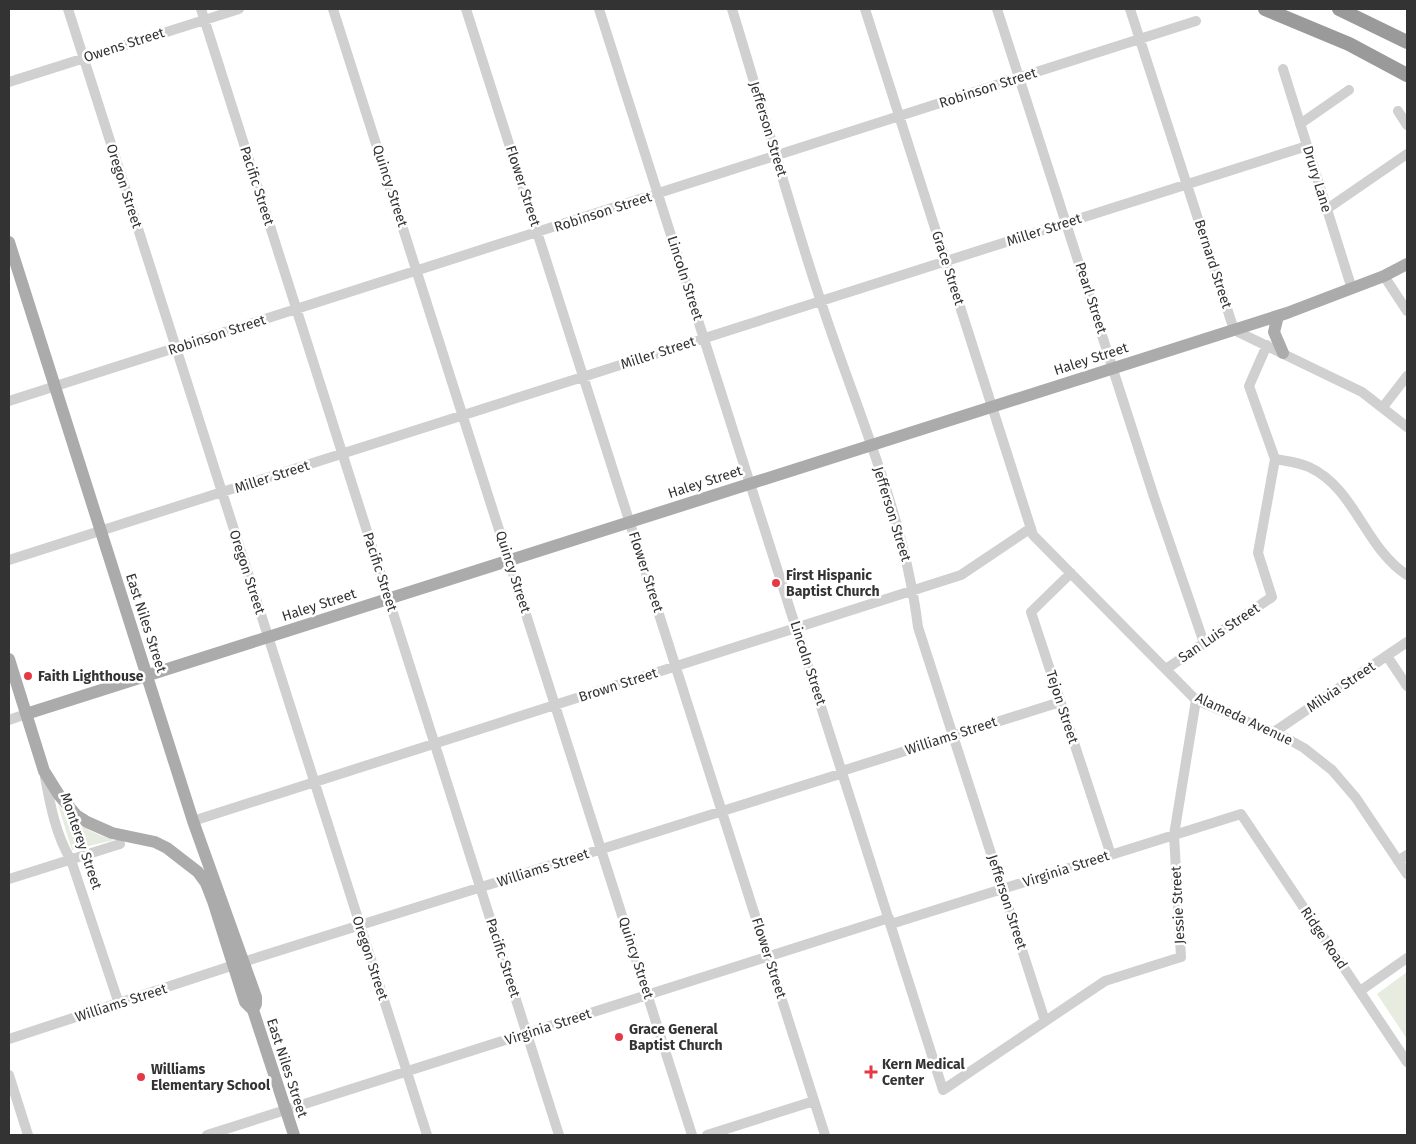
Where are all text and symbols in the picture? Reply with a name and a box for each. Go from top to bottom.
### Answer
street label: Owens Street [82,24,167,66]
street label: Robinson Street [937,64,1040,112]
street label: Jefferson Street [745,79,791,180]
street label: Oregon Street [102,142,146,231]
street label: Quincy Street [369,143,412,230]
street label: Pacific Street [236,144,278,229]
street label: Flower Street [502,144,544,229]
street label: Drury Lane [1299,144,1335,214]
street label: Robinson Street [552,188,655,236]
street label: Miller Street [1004,210,1084,250]
street label: Bernard Street [1191,217,1236,311]
street label: Grace Street [928,229,968,308]
street label: Lincoln Street [663,234,707,323]
street label: Pearl Street [1071,260,1111,337]
street label: Robinson Street [166,311,269,359]
street label: Miller Street [618,333,698,373]
street label: Haley Street [1052,339,1131,379]
street label: Miller Street [232,457,312,497]
street label: Haley Street [666,462,745,502]
street label: Jefferson Street [869,464,915,565]
street label: Oregon Street [225,528,269,617]
street label: Quincy Street [492,529,535,616]
street label: Pacific Street [359,530,401,615]
street label: Flower Street [625,530,667,615]
place label: First Hispanic Baptist Church [786,567,879,600]
street label: East Niles Street [122,571,170,676]
marker: First Hispanic Baptist Church [770,577,782,589]
street label: Haley Street [280,585,359,625]
street label: San Luis Street [1175,599,1264,666]
street label: Lincoln Street [786,619,830,708]
street label: Milvia Street [1304,657,1379,716]
street label: Brown Street [577,664,660,706]
place label: Faith Lighthouse [38,668,144,685]
street label: Tejon Street [1042,668,1082,747]
marker: Faith Lighthouse [22,670,34,682]
street label: Alameda Avenue [1193,689,1295,749]
street label: Williams Street [903,713,1000,759]
street label: Monterey Street [57,791,106,892]
street label: Williams Street [495,845,592,891]
street label: Virginia Street [1021,847,1112,891]
street label: Jefferson Street [984,852,1031,952]
street label: Jessie Street [1167,865,1189,944]
street label: Ridge Road [1297,904,1351,972]
street label: Oregon Street [348,914,392,1003]
street label: Quincy Street [615,915,658,1002]
street label: Pacific Street [482,916,524,1001]
street label: Flower Street [748,916,790,1001]
street label: Williams Street [73,980,170,1026]
street label: Virginia Street [503,1005,594,1049]
street label: East Niles Street [263,1016,311,1121]
place label: Grace General Baptist Church [629,1021,722,1054]
marker: Grace General Baptist Church [613,1031,625,1043]
place label: Kern Medical Center [882,1056,966,1089]
place label: Williams Elementary School [151,1061,271,1094]
marker: Kern Medical Center [864,1065,878,1079]
marker: Williams Elementary School [135,1071,147,1083]

